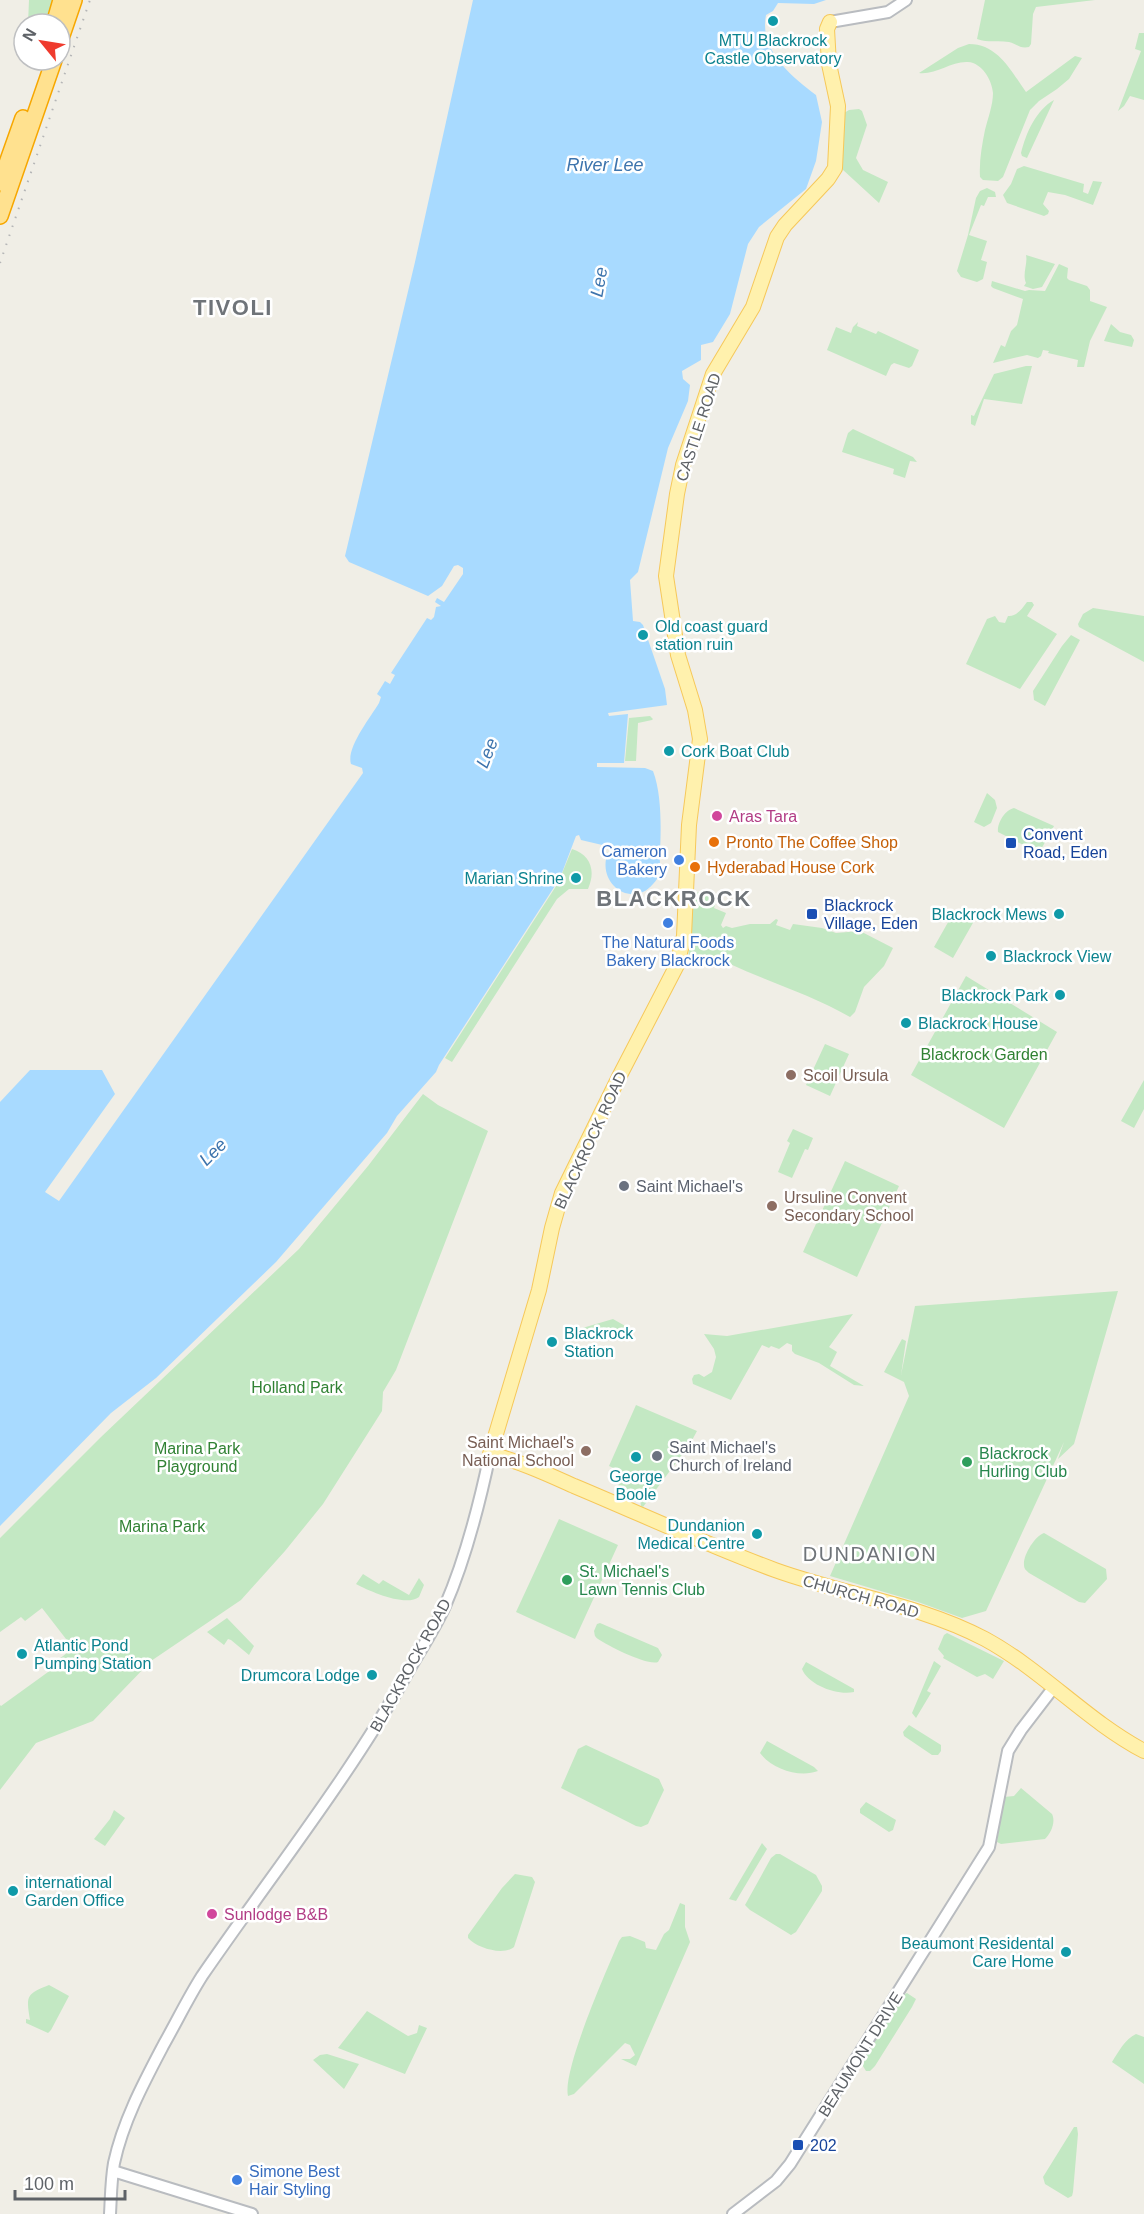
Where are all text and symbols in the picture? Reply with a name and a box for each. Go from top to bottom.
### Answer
north arrow [12,12,72,72]
marker: MTU Blackrock Castle Observatory [766,14,780,28]
text: N [19,25,40,44]
place label: MTU Blackrock Castle Observatory [705,32,841,67]
water label: River Lee [566,155,644,175]
water label: Lee [587,265,611,299]
district label: TIVOLI [193,295,273,320]
street label: CASTLE ROAD [673,371,724,483]
place label: Old coast guard station ruin [655,618,768,653]
marker: Old coast guard station ruin [636,628,650,642]
water label: Lee [472,735,502,771]
place label: Cork Boat Club [681,743,790,760]
marker: Cork Boat Club [662,744,676,758]
place label: Aras Tara [729,808,797,825]
marker: Aras Tara [710,809,724,823]
place label: Convent Road, Eden [1023,826,1108,861]
place label: Pronto The Coffee Shop [726,834,898,851]
marker: Pronto The Coffee Shop [707,835,721,849]
marker: Convent Road, Eden [1004,836,1018,850]
place label: Cameron Bakery [601,843,667,878]
marker: Cameron Bakery [672,853,686,867]
place label: Hyderabad House Cork [707,859,875,876]
marker: Hyderabad House Cork [688,860,702,874]
place label: Marian Shrine [464,870,564,887]
marker: Marian Shrine [569,871,583,885]
district label: BLACKROCK [596,886,752,911]
place label: Blackrock Village, Eden [824,897,918,932]
place label: Blackrock Mews [931,906,1047,923]
marker: Blackrock Village, Eden [805,907,819,921]
marker: Blackrock Mews [1052,907,1066,921]
marker: The Natural Foods Bakery Blackrock [661,916,675,930]
place label: The Natural Foods Bakery Blackrock [602,934,734,969]
place label: Blackrock View [1003,948,1112,965]
marker: Blackrock View [984,949,998,963]
place label: Blackrock Park [941,987,1049,1004]
marker: Blackrock Park [1053,988,1067,1002]
place label: Blackrock House [918,1015,1038,1032]
marker: Blackrock House [899,1016,913,1030]
park label: Blackrock Garden [920,1046,1048,1063]
place label: Scoil Ursula [803,1067,888,1084]
marker: Scoil Ursula [784,1068,798,1082]
street label: BLACKROCK ROAD [551,1069,630,1211]
water label: Lee [195,1134,231,1170]
place label: Saint Michael's [636,1178,743,1195]
marker: Saint Michael's [617,1179,631,1193]
place label: Ursuline Convent Secondary School [784,1189,914,1224]
marker: Ursuline Convent Secondary School [765,1199,779,1213]
place label: Blackrock Station [564,1325,634,1360]
marker: Blackrock Station [545,1335,559,1349]
park label: Holland Park [251,1379,344,1396]
place label: Saint Michael's National School [462,1434,574,1469]
place label: Saint Michael's Church of Ireland [669,1439,792,1474]
park label: Marina Park Playground [154,1440,241,1475]
marker: Saint Michael's National School [579,1444,593,1458]
place label: Blackrock Hurling Club [979,1445,1067,1480]
marker: Saint Michael's Church of Ireland [650,1449,664,1463]
marker: George Boole [629,1450,643,1464]
marker: Blackrock Hurling Club [960,1455,974,1469]
place label: George Boole [609,1468,663,1503]
place label: Dundanion Medical Centre [637,1517,745,1552]
park label: Marina Park [119,1518,206,1535]
marker: Dundanion Medical Centre [750,1527,764,1541]
district label: DUNDANION [803,1543,937,1565]
place label: St. Michael's Lawn Tennis Club [579,1563,705,1598]
street label: CHURCH ROAD [801,1572,921,1621]
marker: St. Michael's Lawn Tennis Club [560,1573,574,1587]
street label: BLACKROCK ROAD [367,1596,454,1735]
place label: Atlantic Pond Pumping Station [34,1637,151,1672]
marker: Atlantic Pond Pumping Station [15,1647,29,1661]
place label: Drumcora Lodge [241,1667,360,1684]
marker: Drumcora Lodge [365,1668,379,1682]
place label: international Garden Office [25,1874,124,1909]
marker: international Garden Office [6,1884,20,1898]
place label: Sunlodge B&B [224,1906,328,1923]
marker: Sunlodge B&B [205,1907,219,1921]
place label: Beaumont Residental Care Home [901,1935,1054,1970]
marker: Beaumont Residental Care Home [1059,1945,1073,1959]
street label: BEAUMONT DRIVE [815,1989,906,2120]
place label: 202 [810,2137,837,2154]
marker: 202 [791,2138,805,2152]
scale bar [15,2163,124,2201]
place label: Simone Best Hair Styling [249,2163,340,2198]
marker: Simone Best Hair Styling [230,2173,244,2187]
text: 100 m [24,2174,74,2194]

